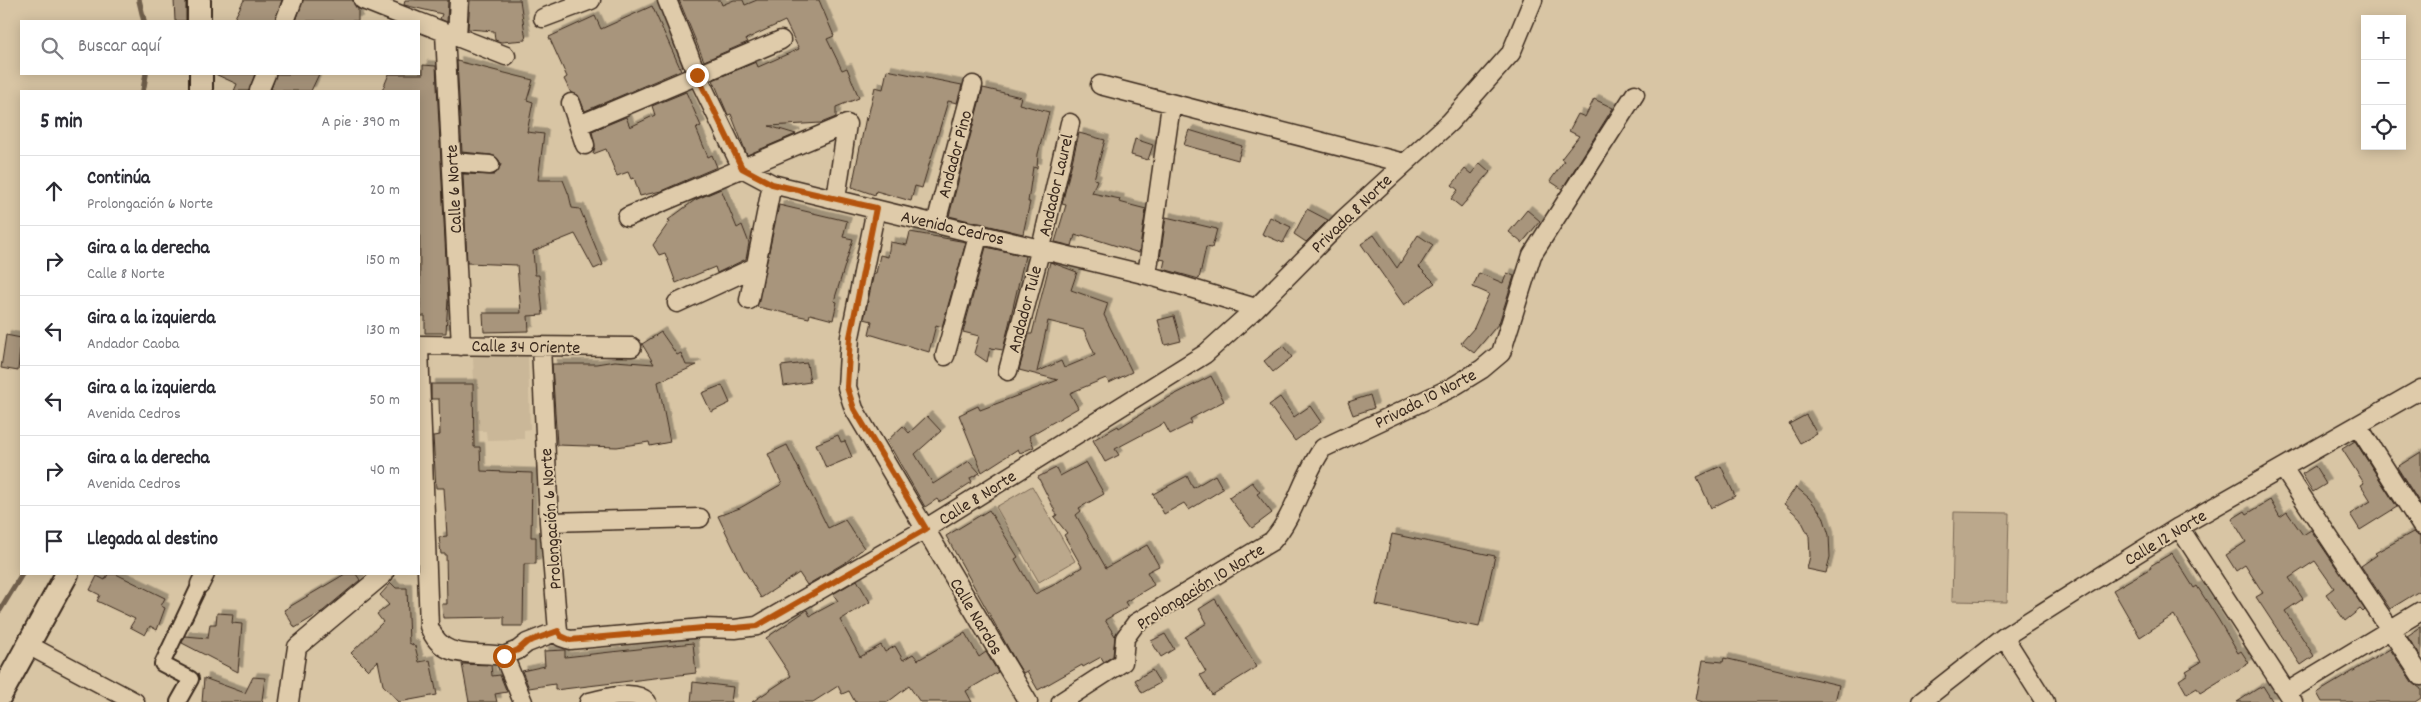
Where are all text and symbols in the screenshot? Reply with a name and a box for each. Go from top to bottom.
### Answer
map controls [2361,15,2406,150]
button: + [2361,15,2406,60]
search box [20,20,420,75]
icon: search [38,34,66,62]
text: Buscar aquí [78,34,160,61]
button: − [2361,60,2406,105]
route end [686,64,709,87]
button: locate [2361,105,2406,150]
text: 5 min [40,108,83,138]
street label: Andador Pino [933,108,980,201]
text: A pie · 390 m [321,111,400,134]
street label: Andador Laurel [1033,131,1082,239]
street label: Calle 6 Norte [441,144,470,234]
text: Continúa [87,166,150,193]
street label: Privada 8 Norte [1306,169,1399,260]
icon: ahead [40,177,68,205]
text: 20 m [370,179,400,202]
text: Prolongación 6 Norte [87,193,213,216]
street label: Avenida Cedros [898,205,1007,253]
text: Gira a la derecha [87,236,209,263]
icon: right [40,247,68,275]
text: 150 m [366,249,400,272]
text: Calle 8 Norte [87,263,165,286]
street label: Andador Tule [1003,263,1050,356]
text: Gira a la izquierda [87,306,215,333]
icon: left [40,317,68,345]
text: 130 m [366,319,400,342]
text: Andador Caoba [87,333,179,356]
street label: Calle 34 Oriente [471,335,581,362]
street label: Privada 10 Norte [1371,364,1481,437]
text: Gira a la izquierda [87,376,215,403]
icon: left [40,387,68,415]
text: 50 m [369,389,400,412]
text: Avenida Cedros [87,403,181,426]
text: Gira a la derecha [87,446,209,473]
street label: Prolongación 6 Norte [535,447,570,590]
icon: right [40,457,68,485]
text: 40 m [370,459,400,482]
street label: Calle 8 Norte [935,465,1022,533]
text: Avenida Cedros [87,473,181,496]
street label: Calle 12 Norte [2120,505,2212,574]
icon: arrive [40,527,68,555]
text: Llegada al destino [87,527,218,554]
street label: Prolongación 10 Norte [1132,539,1270,638]
street label: Calle Nardos [942,574,1008,661]
route start [493,645,516,668]

